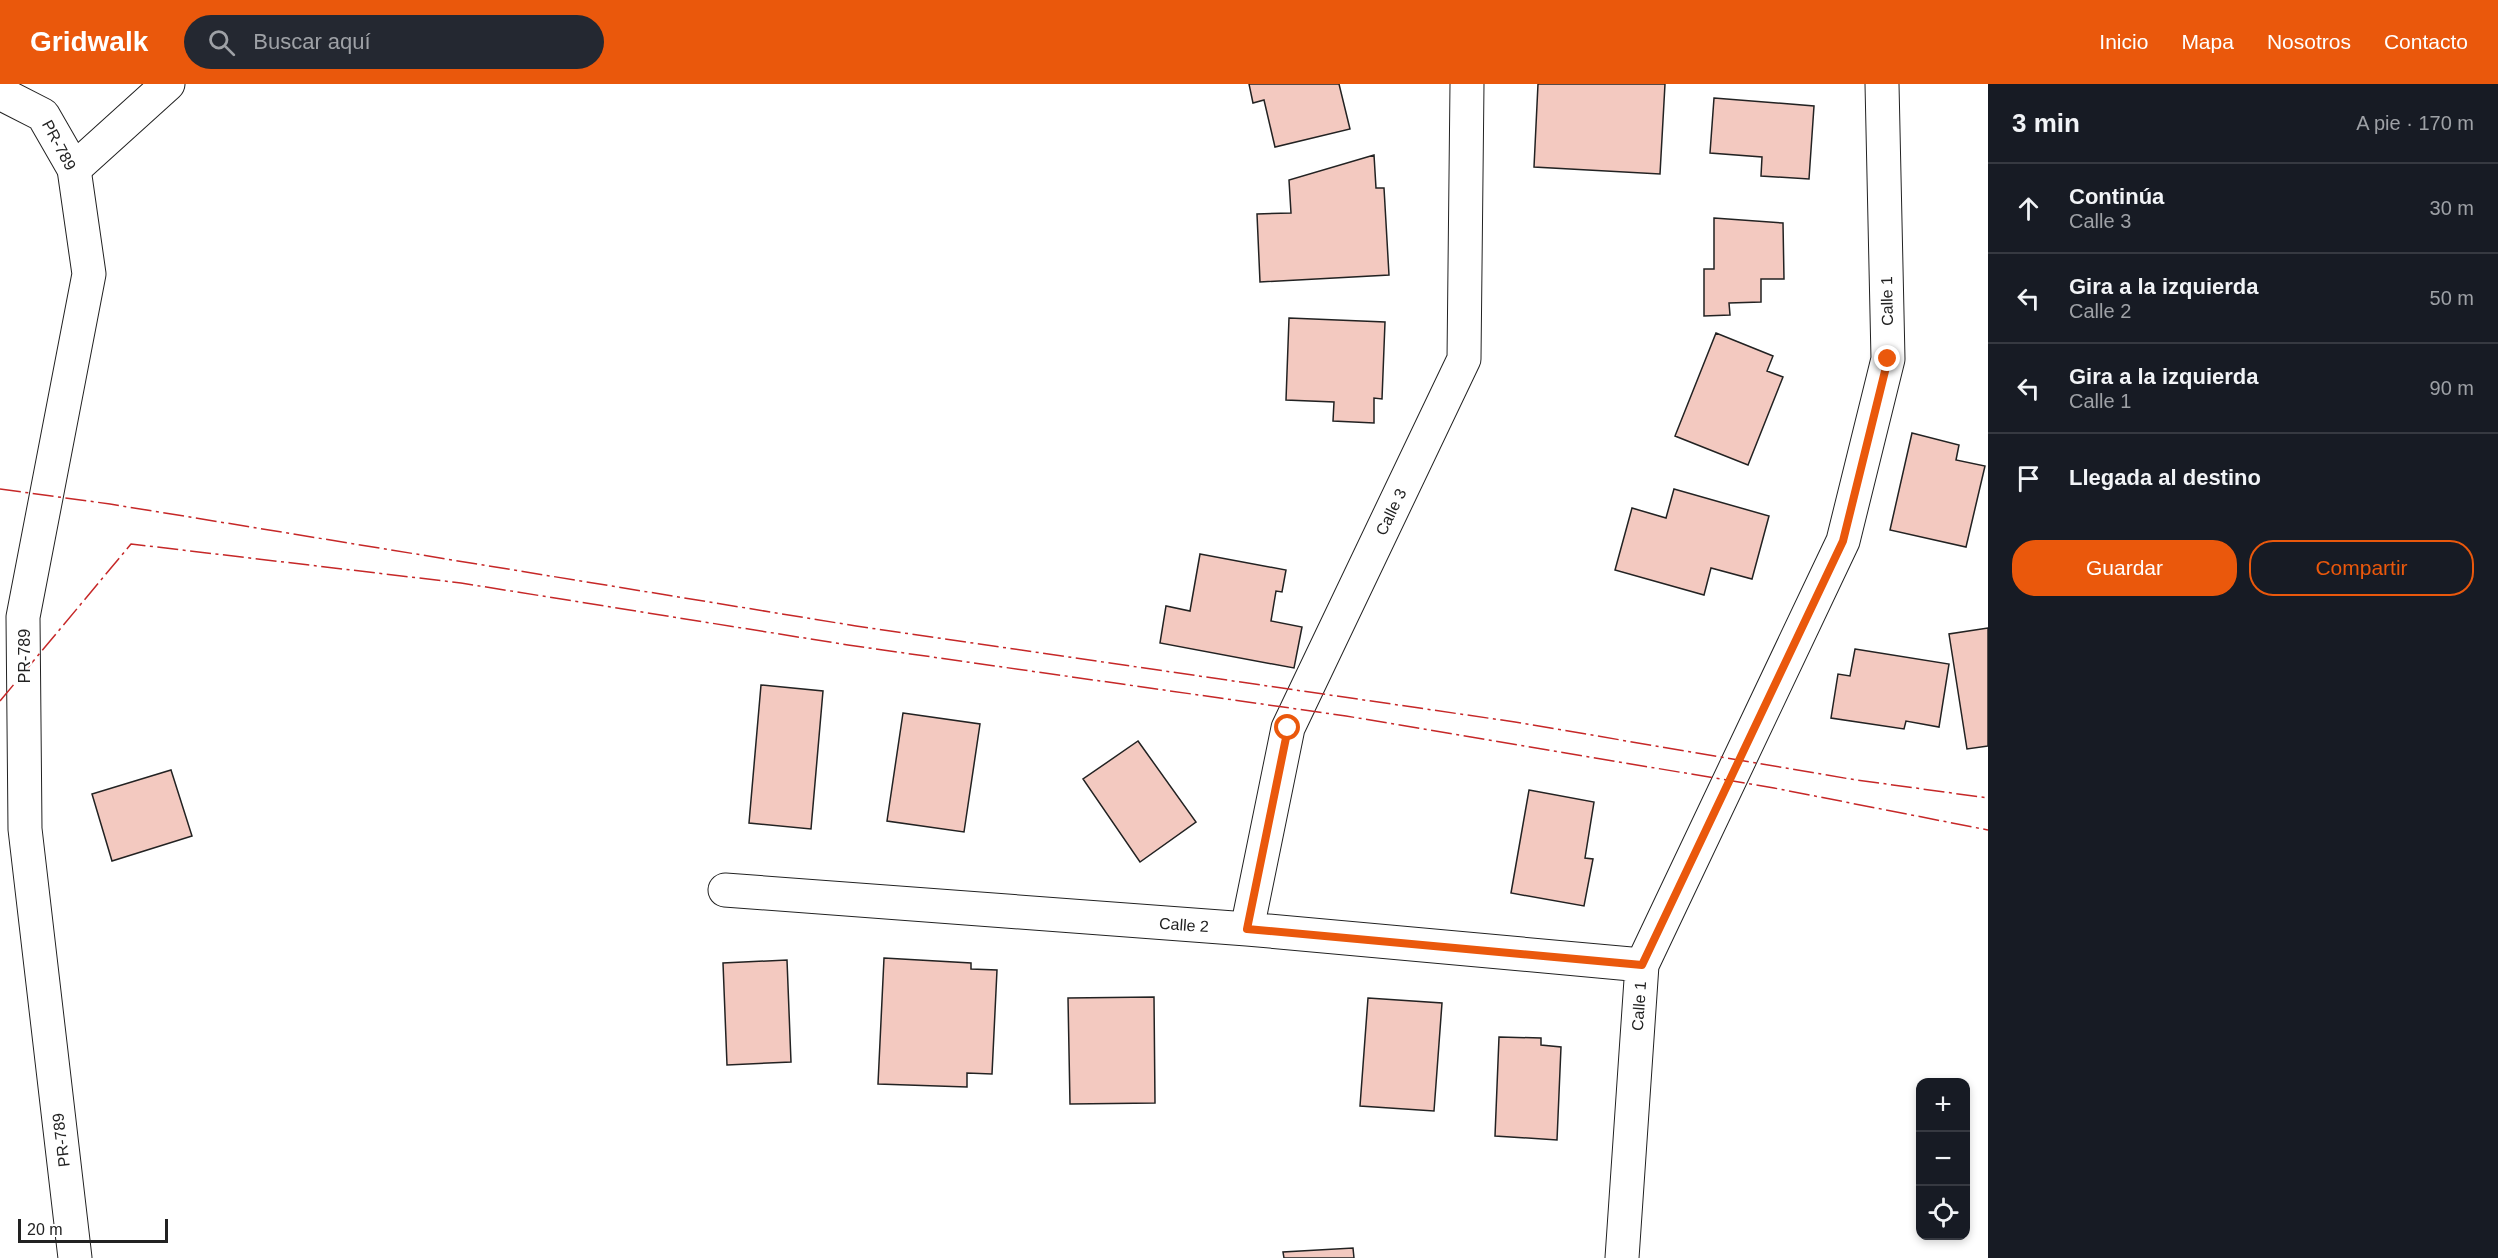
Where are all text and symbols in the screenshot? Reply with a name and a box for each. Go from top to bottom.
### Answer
search box [184,15,604,69]
text: Gridwalk [30,26,148,57]
icon: search [205,26,238,59]
text: Buscar aquí [253,29,371,54]
text: Inicio [2099,30,2148,53]
text: Mapa [2181,30,2234,53]
text: Nosotros [2267,30,2351,53]
text: Contacto [2384,30,2468,53]
text: 3 min [2012,108,2080,138]
text: A pie · 170 m [2356,112,2474,134]
street label: PR-789 [39,117,79,173]
text: Continúa [2069,184,2164,209]
icon: ahead [2012,192,2045,225]
text: 30 m [2430,197,2474,219]
text: Calle 3 [2069,210,2131,232]
text: Gira a la izquierda [2069,274,2259,299]
street label: Calle 1 [1878,276,1896,326]
icon: left [2012,282,2045,315]
text: 50 m [2430,287,2474,309]
text: Calle 2 [2069,300,2131,322]
route end [1874,345,1900,371]
text: Gira a la izquierda [2069,364,2259,389]
icon: left [2012,372,2045,405]
text: 90 m [2430,377,2474,399]
text: Calle 1 [2069,390,2131,412]
icon: arrive [2012,462,2045,495]
text: Llegada al destino [2069,465,2261,490]
street label: Calle 3 [1372,486,1410,538]
button: Guardar [2012,540,2237,596]
button: Compartir [2249,540,2474,596]
street label: PR-789 [16,629,33,683]
route start [1274,714,1300,740]
street label: Calle 2 [1159,915,1210,935]
street label: Calle 1 [1629,980,1649,1031]
map controls [1916,1078,1970,1240]
button: + [1916,1078,1970,1132]
street label: PR-789 [49,1112,73,1168]
button: − [1916,1132,1970,1186]
button: locate [1916,1186,1970,1240]
scale bar [18,1216,168,1244]
text: 20 m [27,1221,63,1238]

